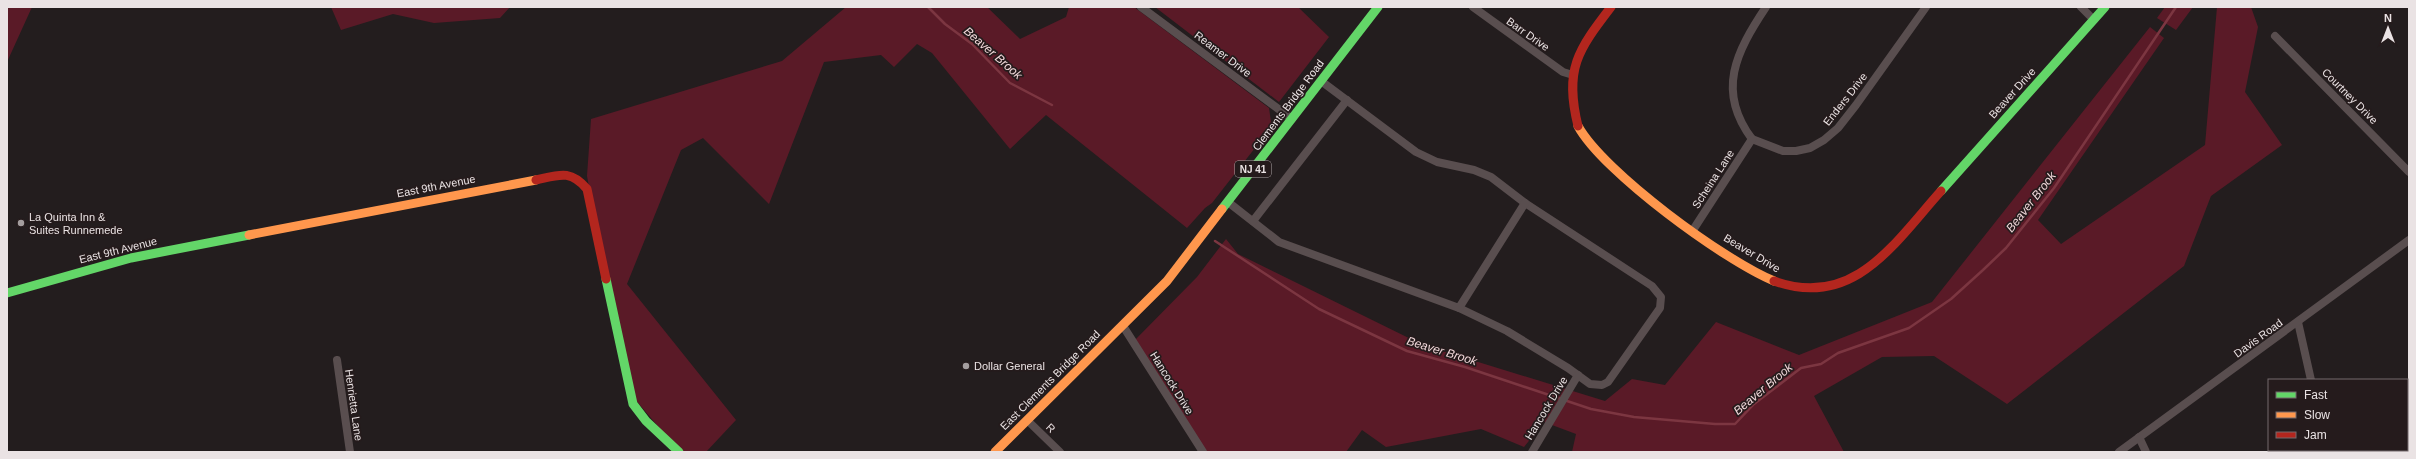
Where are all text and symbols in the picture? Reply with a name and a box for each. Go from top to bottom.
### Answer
north arrow [2368,8,2408,48]
text: N [2384,12,2392,24]
street label: Barr Drive [1504,15,1552,53]
water label: Beaver Brook [961,24,1026,83]
street label: Reamer Drive [1192,29,1254,79]
street label: Clements Bridge Road [1250,57,1326,153]
street label: Beaver Drive [1986,65,2038,121]
street label: Courtney Drive [2320,66,2380,126]
street label: Enders Drive [1821,70,1869,128]
street label: Scheina Lane [1690,148,1736,210]
road number: NJ 41 [1235,161,1271,177]
water label: Beaver Brook [2003,168,2060,235]
street label: East 9th Avenue [396,172,476,200]
place label: La Quinta Inn & Suites Runnemede [29,211,123,236]
marker: La Quinta Inn & Suites Runnemede [16,218,26,228]
street label: Beaver Drive [1722,231,1782,275]
street label: East 9th Avenue [78,235,158,265]
street label: Davis Road [2231,316,2285,360]
street label: East Clements Bridge Road [997,327,1103,433]
water label: Beaver Brook [1405,334,1480,369]
street label: Hancock Drive [1148,349,1196,417]
place label: Dollar General [974,360,1045,372]
water label: Beaver Brook [1731,360,1796,418]
marker: Dollar General [961,361,971,371]
street label: Henrietta Lane [343,368,365,442]
street label: Hancock Drive [1522,374,1570,442]
legend [2268,379,2408,451]
text: Fast [2304,388,2328,402]
text: Slow [2304,408,2330,422]
street label: R [1044,420,1058,436]
text: Jam [2304,428,2327,442]

